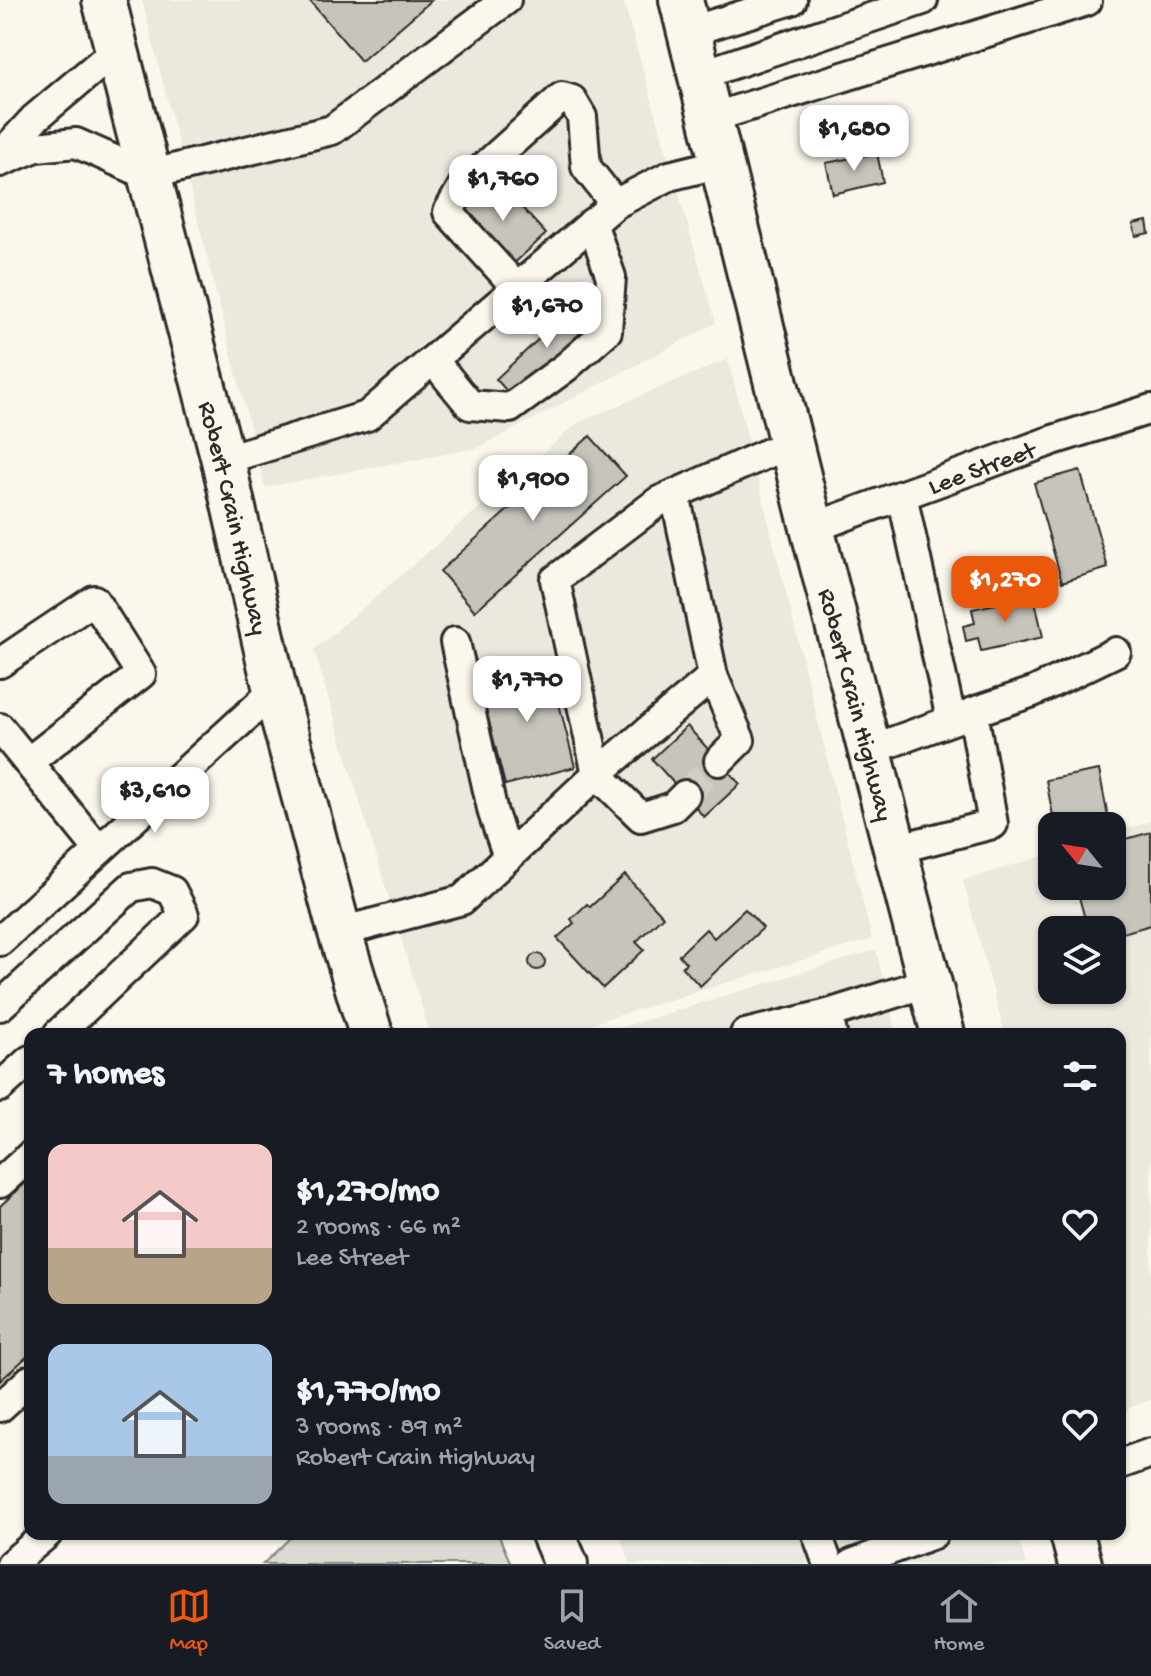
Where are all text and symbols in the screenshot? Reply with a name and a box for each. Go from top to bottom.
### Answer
pin: $1,680 [789,105,919,173]
text: $1,680 [818,115,890,146]
pin: $1,760 [438,155,568,223]
text: $1,760 [467,165,539,196]
pin: $1,670 [482,282,612,350]
text: $1,670 [511,292,583,323]
street label: Robert Crain Highway [188,399,273,639]
street label: Lee Street [925,436,1043,504]
pin: $1,900 [468,455,598,523]
text: $1,900 [497,465,569,496]
pin: $1,270 [940,556,1070,624]
text: $1,270 [969,566,1041,597]
street label: Robert Crain Highway [808,586,898,825]
pin: $1,770 [462,656,592,724]
text: $1,770 [491,666,563,697]
pin: $3,610 [90,767,220,835]
text: $3,610 [119,777,191,808]
north arrow [1038,812,1126,900]
map controls [1038,812,1126,1004]
button: layers [1038,916,1126,1004]
icon: filters [1058,1054,1102,1098]
text: 7 homes [48,1056,164,1096]
text: $1,270/mo [296,1173,439,1213]
icon: home [112,1176,208,1272]
icon: heart [1058,1202,1102,1246]
text: 2 rooms · 66 m² [296,1213,461,1244]
text: Lee Street [296,1244,408,1275]
text: $1,770/mo [296,1373,440,1413]
icon: home [112,1376,208,1472]
icon: heart [1058,1402,1102,1446]
text: 3 rooms · 89 m² [296,1413,463,1444]
text: Robert Crain Highway [296,1444,535,1475]
tab: Map [167,1584,211,1658]
tab: Saved [544,1584,600,1658]
tab: Home [933,1584,984,1658]

